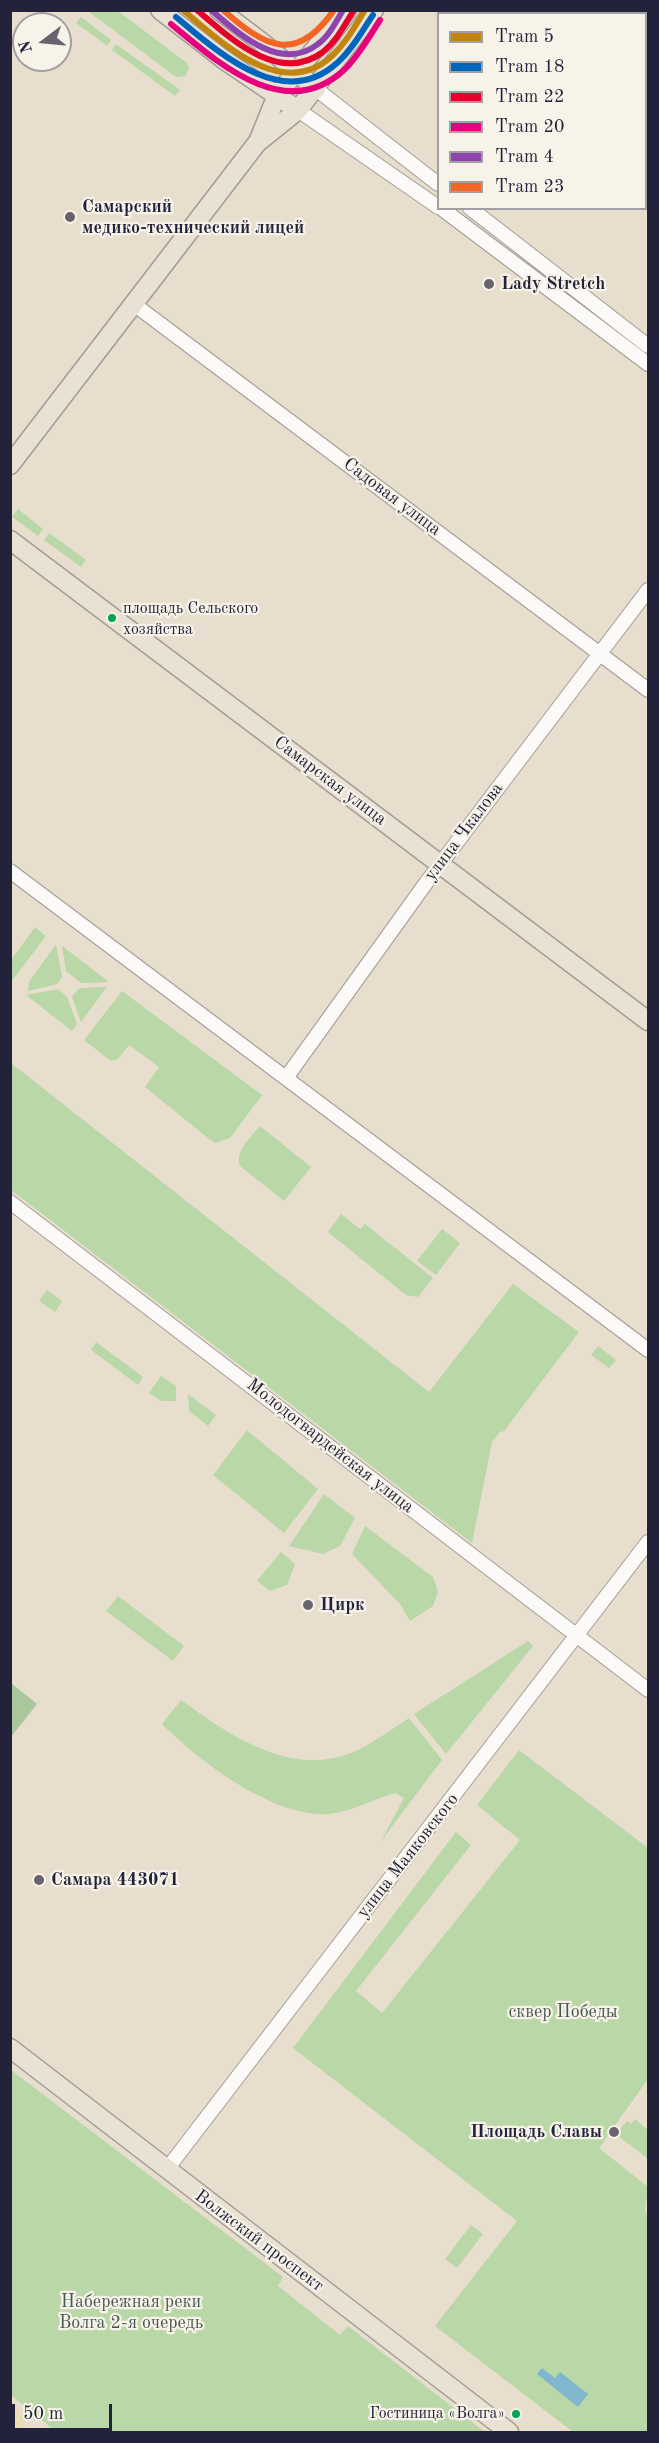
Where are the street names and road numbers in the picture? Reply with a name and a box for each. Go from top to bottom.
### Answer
street label: Садовая улица [339,453,445,541]
street label: Самарская улица [269,732,391,830]
street label: улица Чкалова [420,778,508,886]
street label: Молодогвардейская улица [242,1374,418,1518]
street label: улица Маяковского [352,1789,464,1923]
street label: Волжский проспект [190,2185,328,2297]

